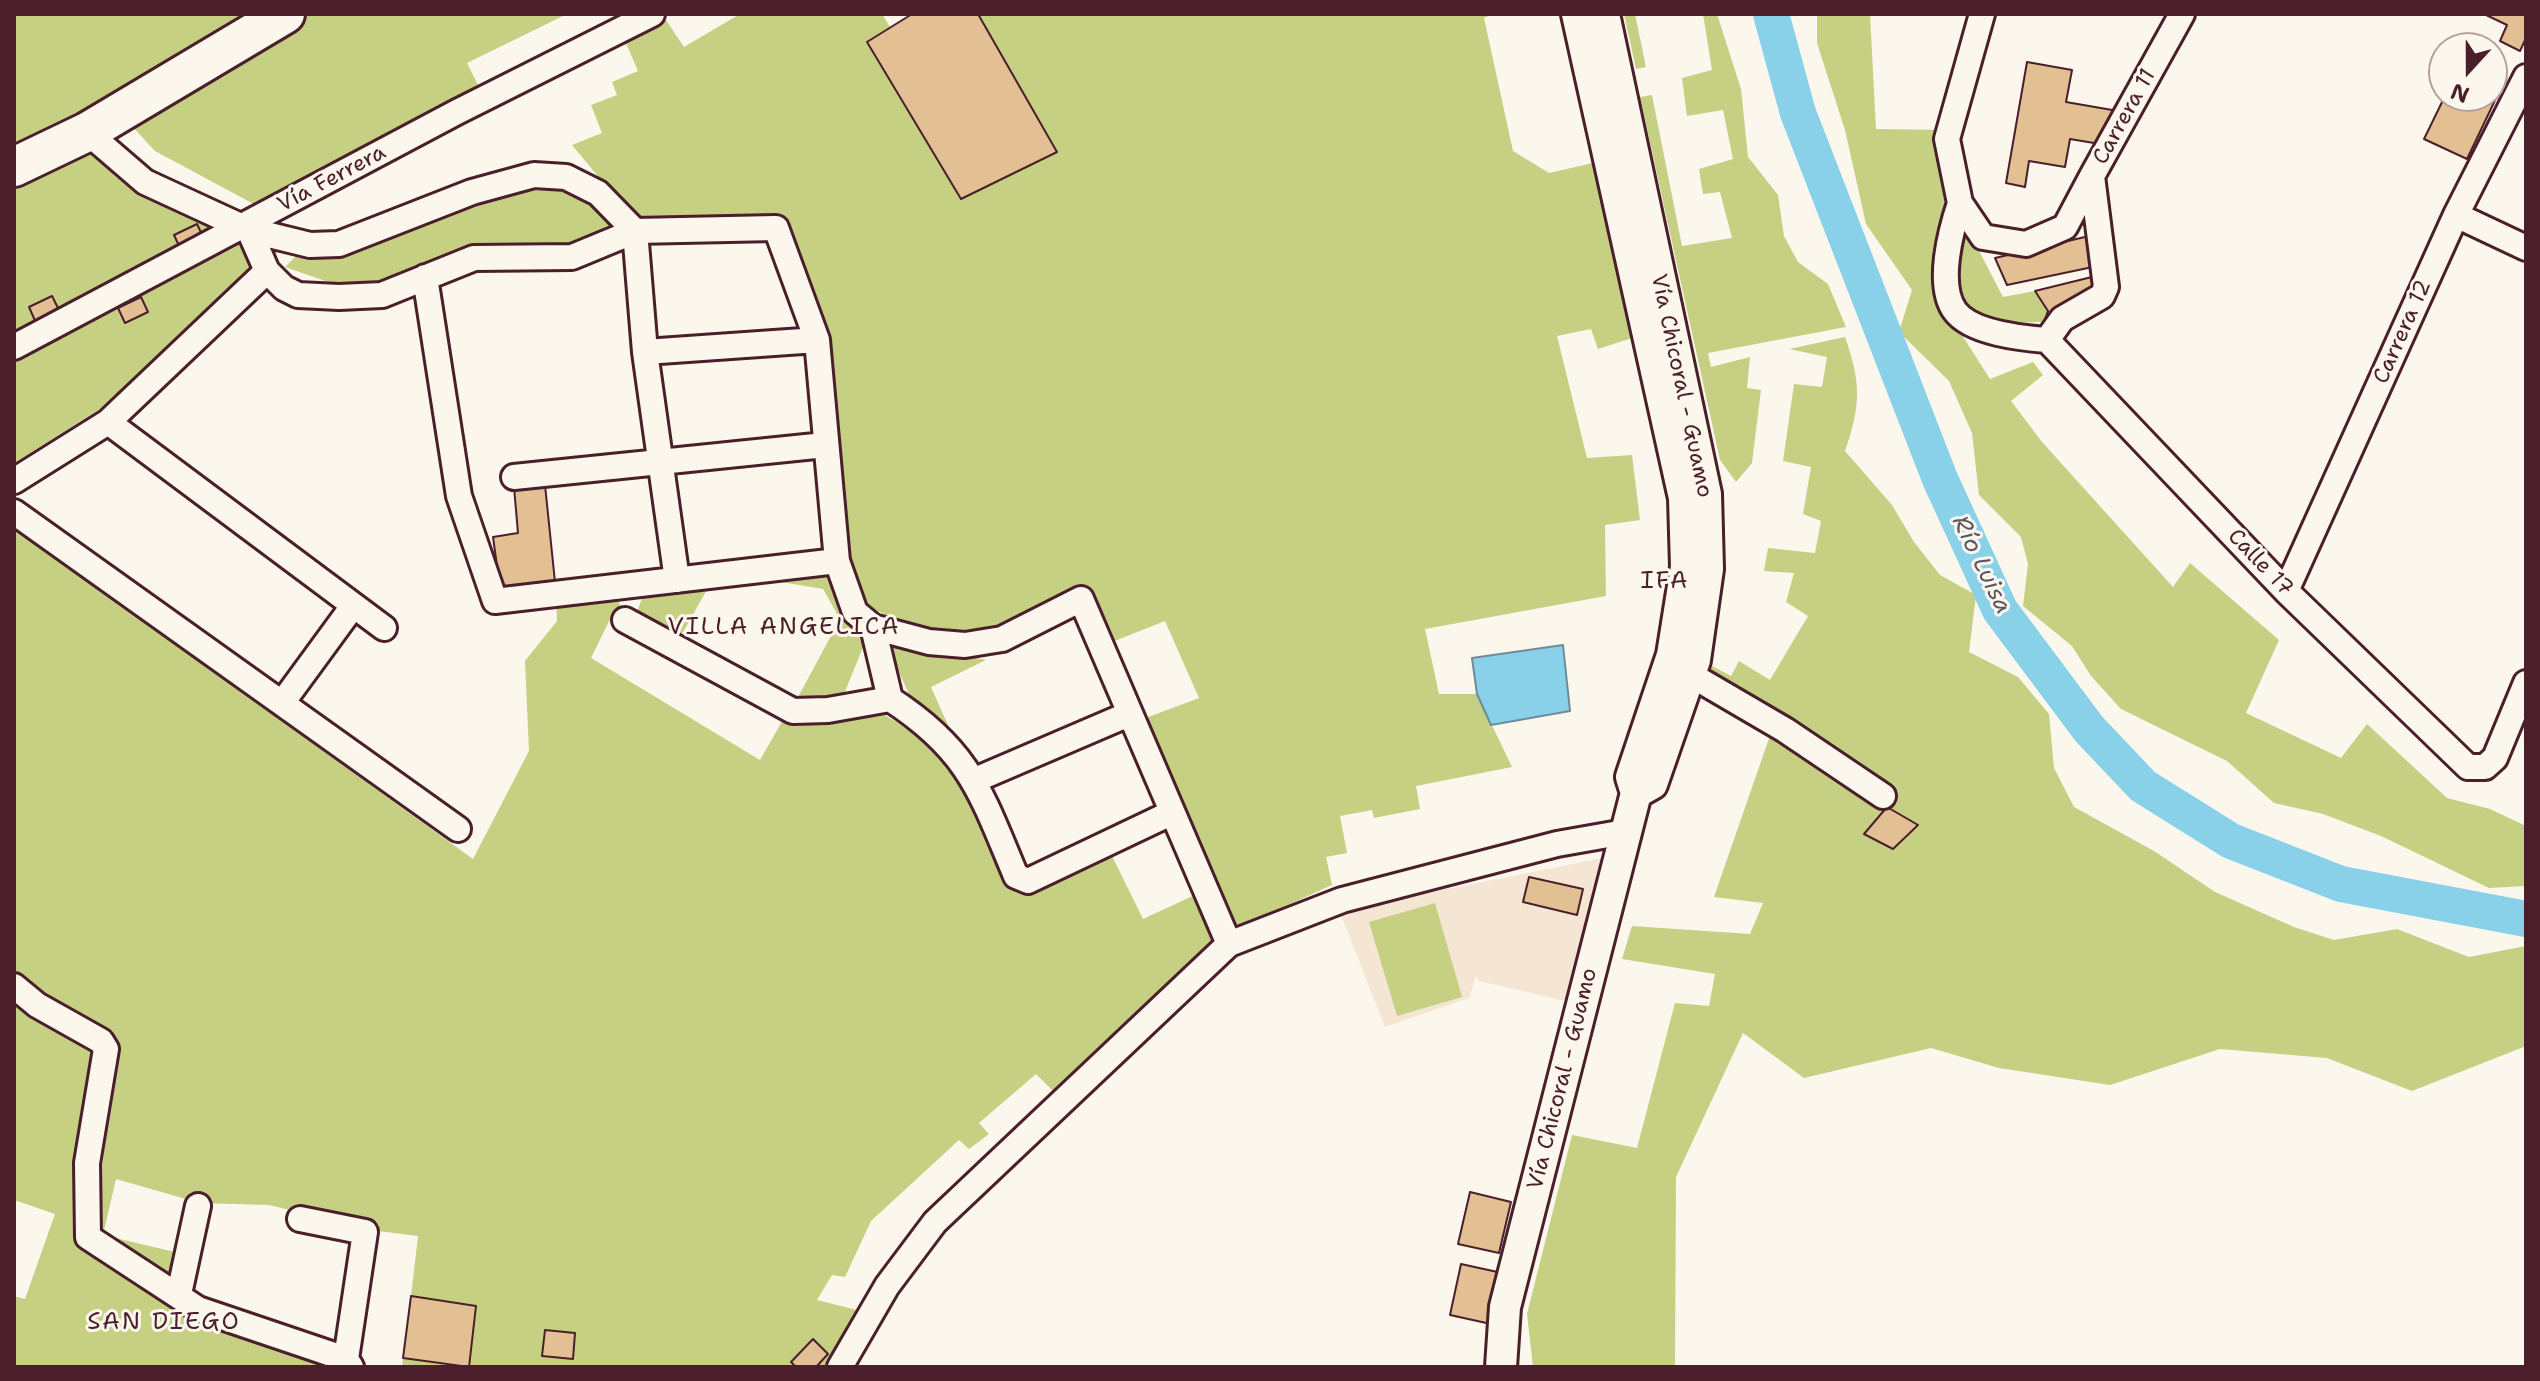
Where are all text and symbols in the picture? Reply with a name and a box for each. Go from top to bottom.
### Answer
north arrow [2428,32,2508,112]
street label: Carrera 11 [2088,65,2162,169]
text: N [2447,76,2473,110]
street label: Vía Ferrera [273,140,391,218]
street label: Vía Chicoral - Guamo [1644,272,1718,500]
street label: Carrera 12 [2368,276,2438,388]
water label: Río Luisa [1945,511,2017,619]
street label: Calle 17 [2222,524,2298,602]
district label: IFA [1641,568,1689,596]
district label: VILLA ANGELICA [668,614,900,642]
street label: Vía Chicoral - Guamo [1523,965,1603,1193]
district label: SAN DIEGO [87,1309,241,1337]

